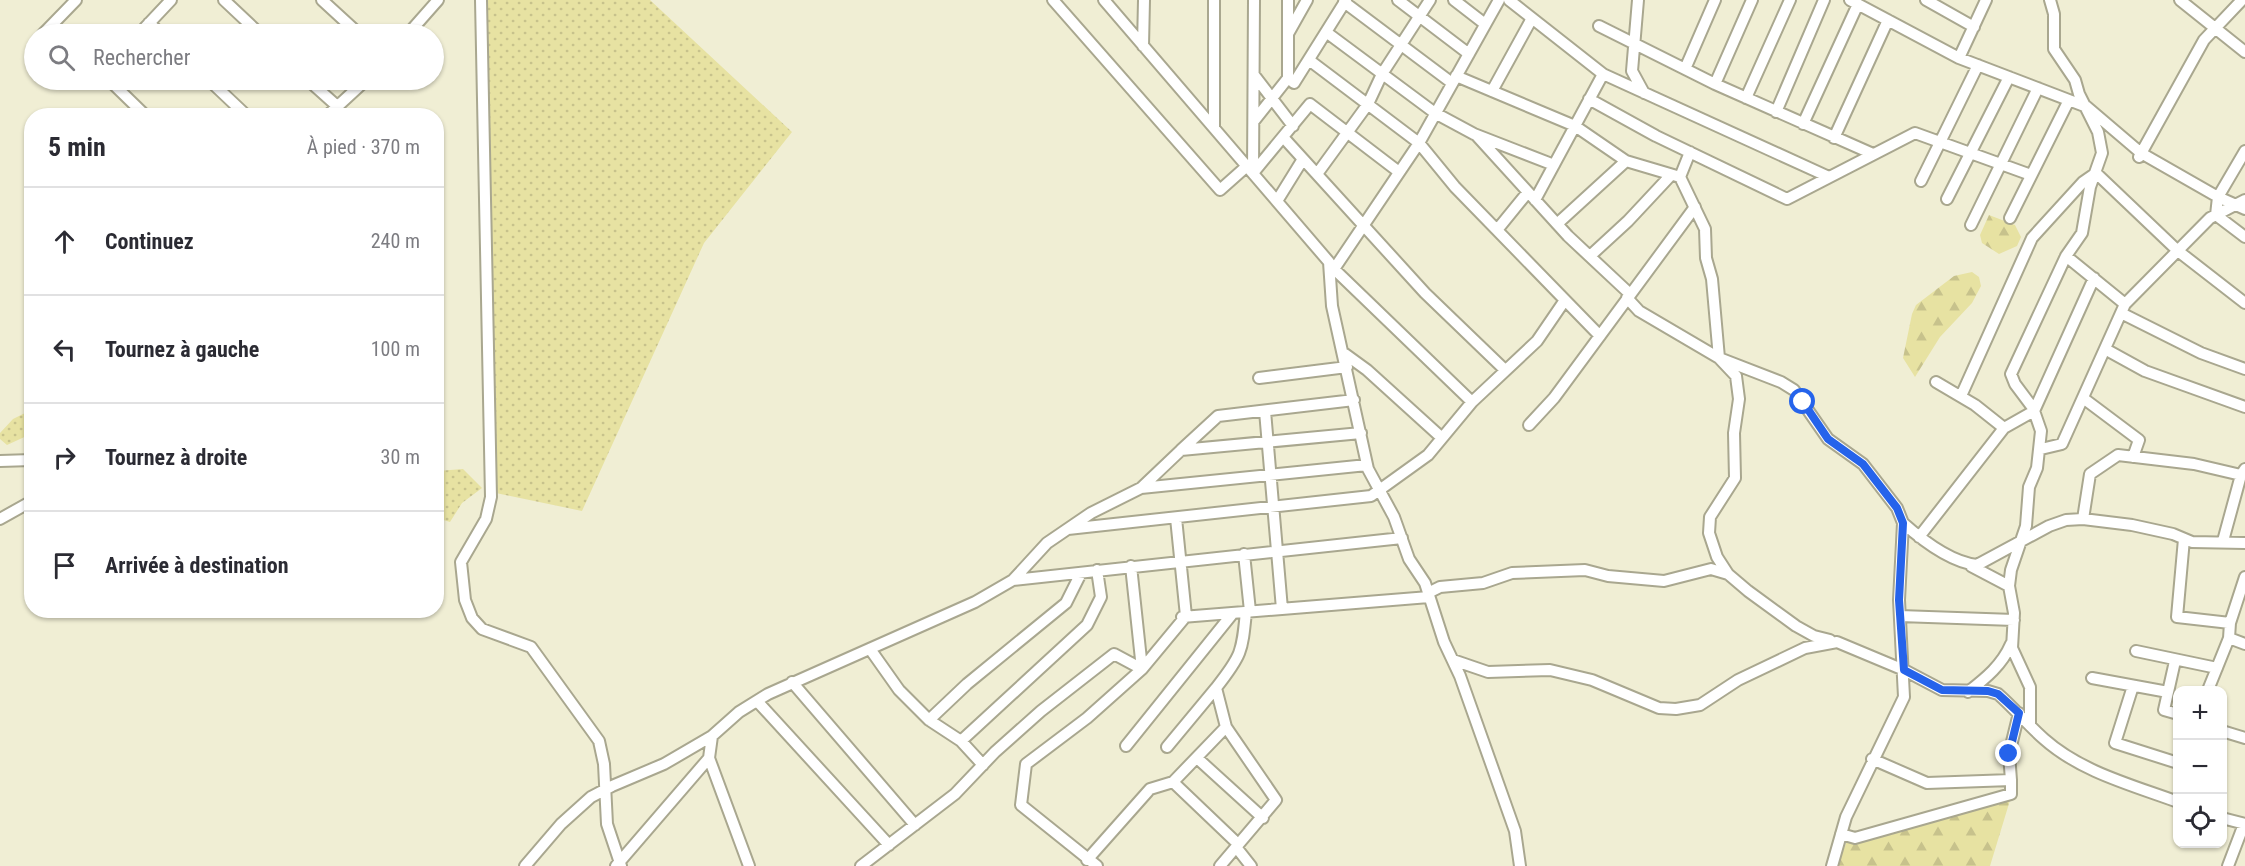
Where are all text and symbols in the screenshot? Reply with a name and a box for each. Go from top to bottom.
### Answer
search box [24,24,444,90]
icon: search [45,41,78,74]
text: Rechercher [93,45,190,70]
text: 5 min [48,132,106,162]
text: À pied · 370 m [307,135,420,159]
icon: ahead [48,225,81,258]
text: Continuez [105,229,194,254]
text: 240 m [371,229,420,253]
icon: left [48,333,81,366]
text: Tournez à gauche [105,337,259,362]
text: 100 m [371,337,420,361]
route start [1789,388,1815,414]
icon: right [48,441,81,474]
text: Tournez à droite [105,445,247,470]
text: 30 m [381,445,420,469]
icon: arrive [48,549,81,582]
text: Arrivée à destination [105,553,289,578]
map controls [2173,686,2227,848]
button: + [2173,686,2227,740]
route end [1995,740,2021,766]
button: − [2173,740,2227,794]
button: locate [2173,794,2227,848]

